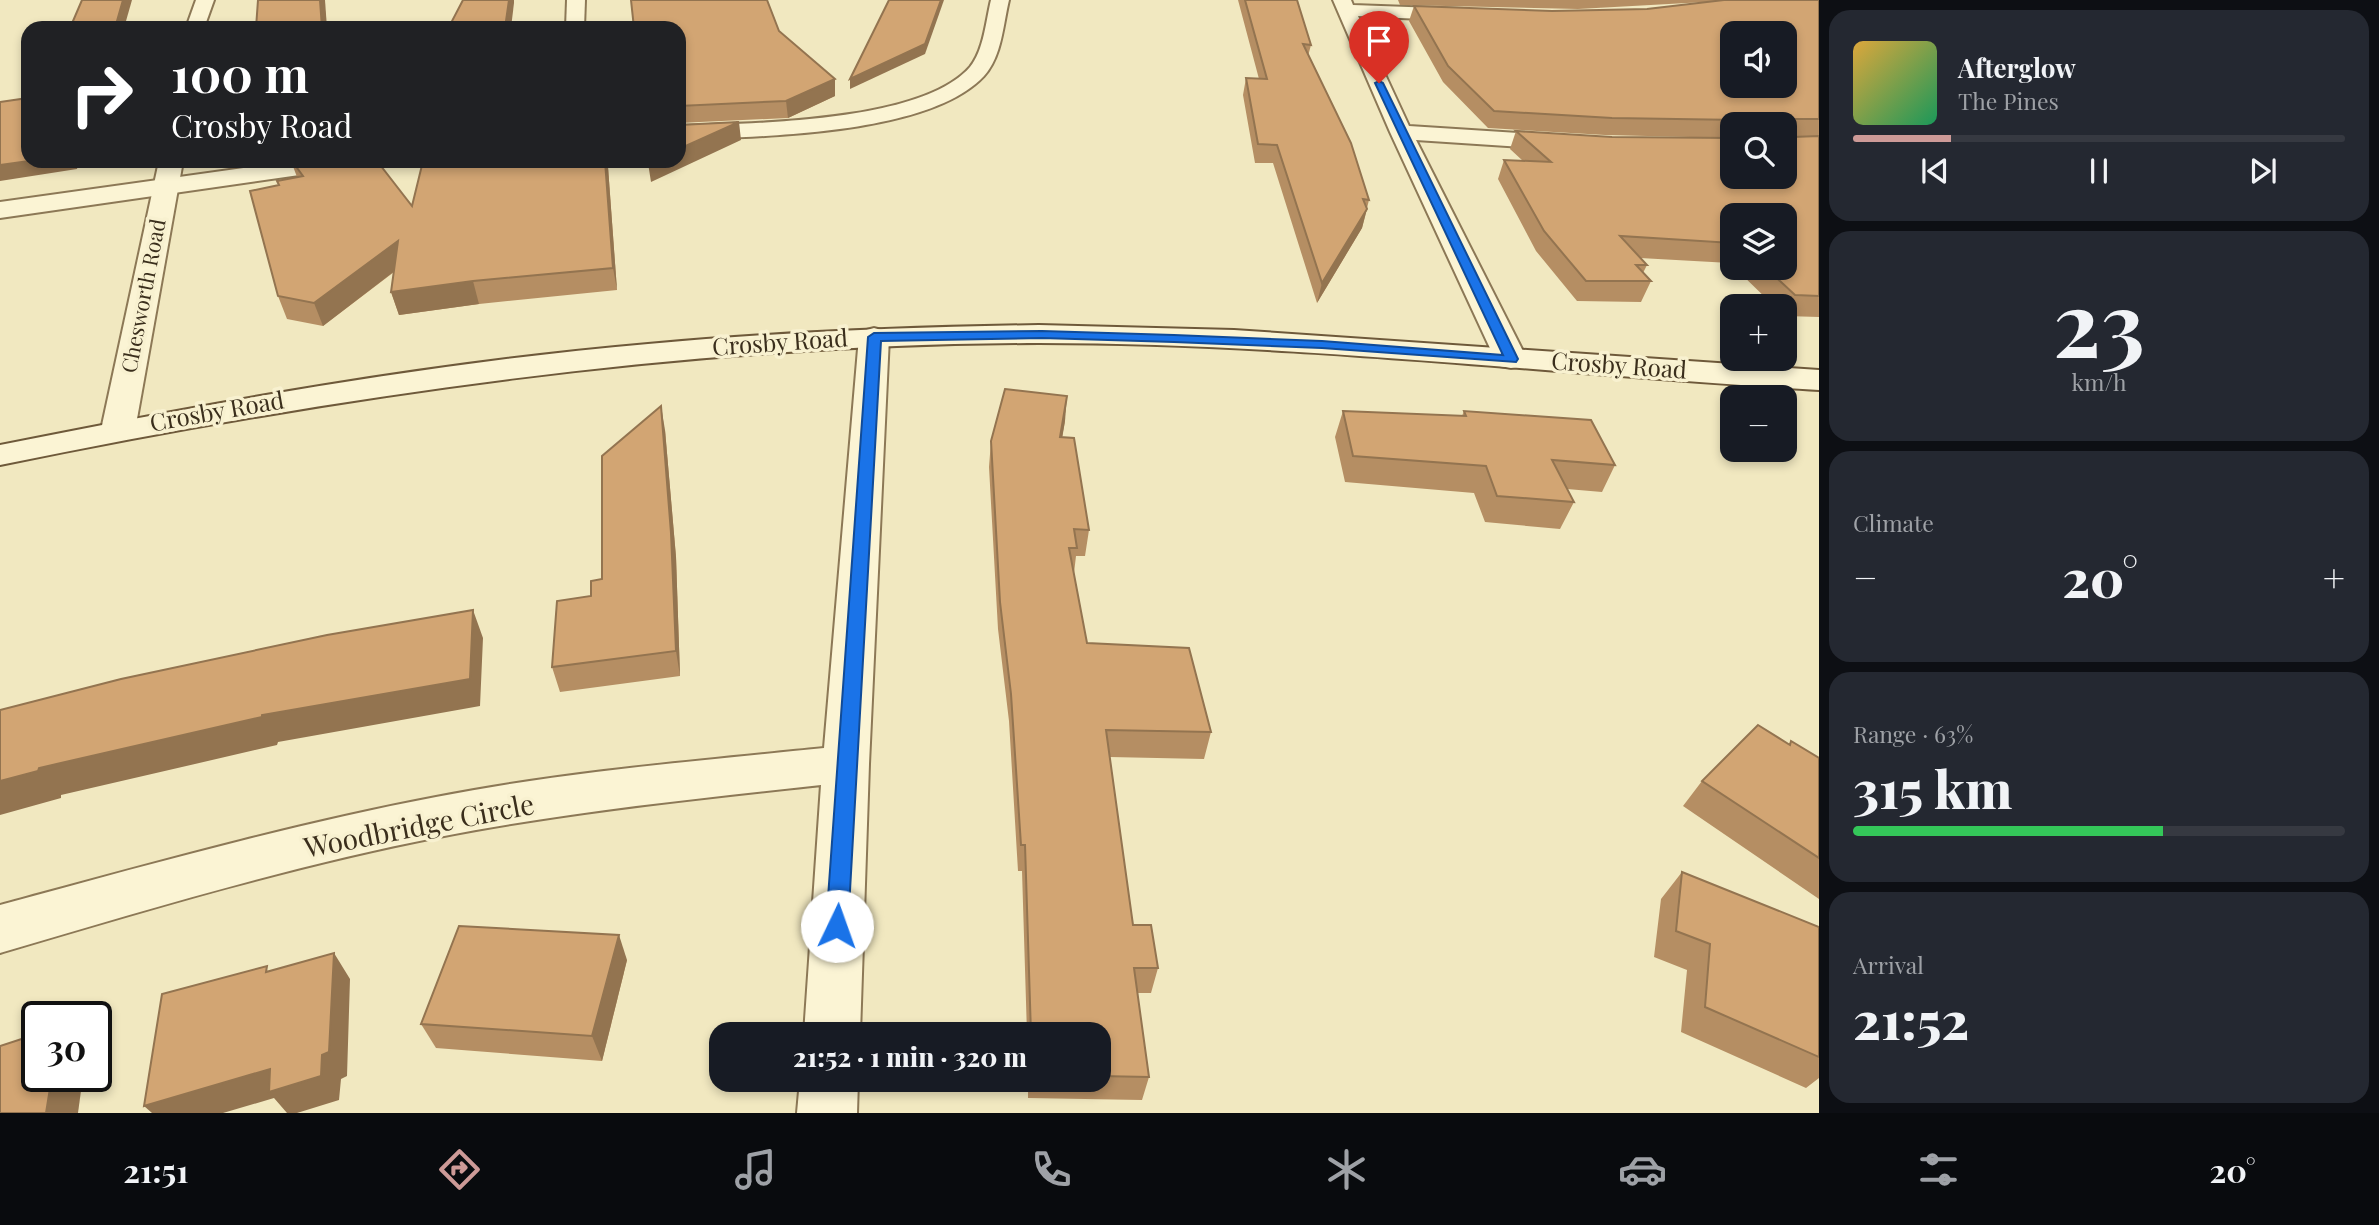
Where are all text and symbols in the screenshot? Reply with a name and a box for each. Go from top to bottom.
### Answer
pin [1349,11,1409,83]
map controls [1720,21,1797,462]
button: sound [1720,21,1797,98]
icon: arrive [1360,22,1398,60]
text: 100 m [171,40,309,105]
icon: right [56,49,147,140]
text: Afterglow [1958,50,2076,85]
text: The Pines [1958,85,2059,116]
text: Crosby Road [171,103,352,146]
button: search [1720,112,1797,189]
icon: previous [1916,152,1954,190]
icon: pause [2080,152,2118,190]
icon: next [2244,152,2282,190]
button: layers [1720,203,1797,280]
street label: Chesworth Road [113,216,171,375]
text: 23 [2053,260,2145,381]
button: + [1720,294,1797,371]
street label: Crosby Road [711,320,849,362]
street label: Crosby Road [1550,343,1688,385]
text: km/h [2071,366,2127,397]
street label: Crosby Road [147,382,286,438]
button: − [1720,385,1797,462]
text: Climate [1853,507,1934,538]
text: 20° [2062,542,2138,611]
text: − [1853,551,1878,602]
text: + [2323,551,2345,602]
text: Range · 63% [1853,718,1973,749]
text: 315 km [1853,753,2012,822]
street label: Woodbridge Circle [300,784,537,865]
position arrow [800,889,874,963]
text: Arrival [1853,949,1924,980]
text: 21:52 [1853,984,1969,1053]
speed limit sign: 30 [21,1001,112,1092]
text: 21:52 · 1 min · 320 m [793,1039,1027,1074]
icon: directions [435,1145,484,1194]
icon: music [731,1145,780,1194]
icon: phone [1027,1145,1076,1194]
icon: climate [1322,1145,1371,1194]
icon: car [1618,1145,1667,1194]
icon: filters [1914,1145,1963,1194]
text: 21:51 [123,1148,189,1191]
text: 20° [2209,1148,2256,1191]

